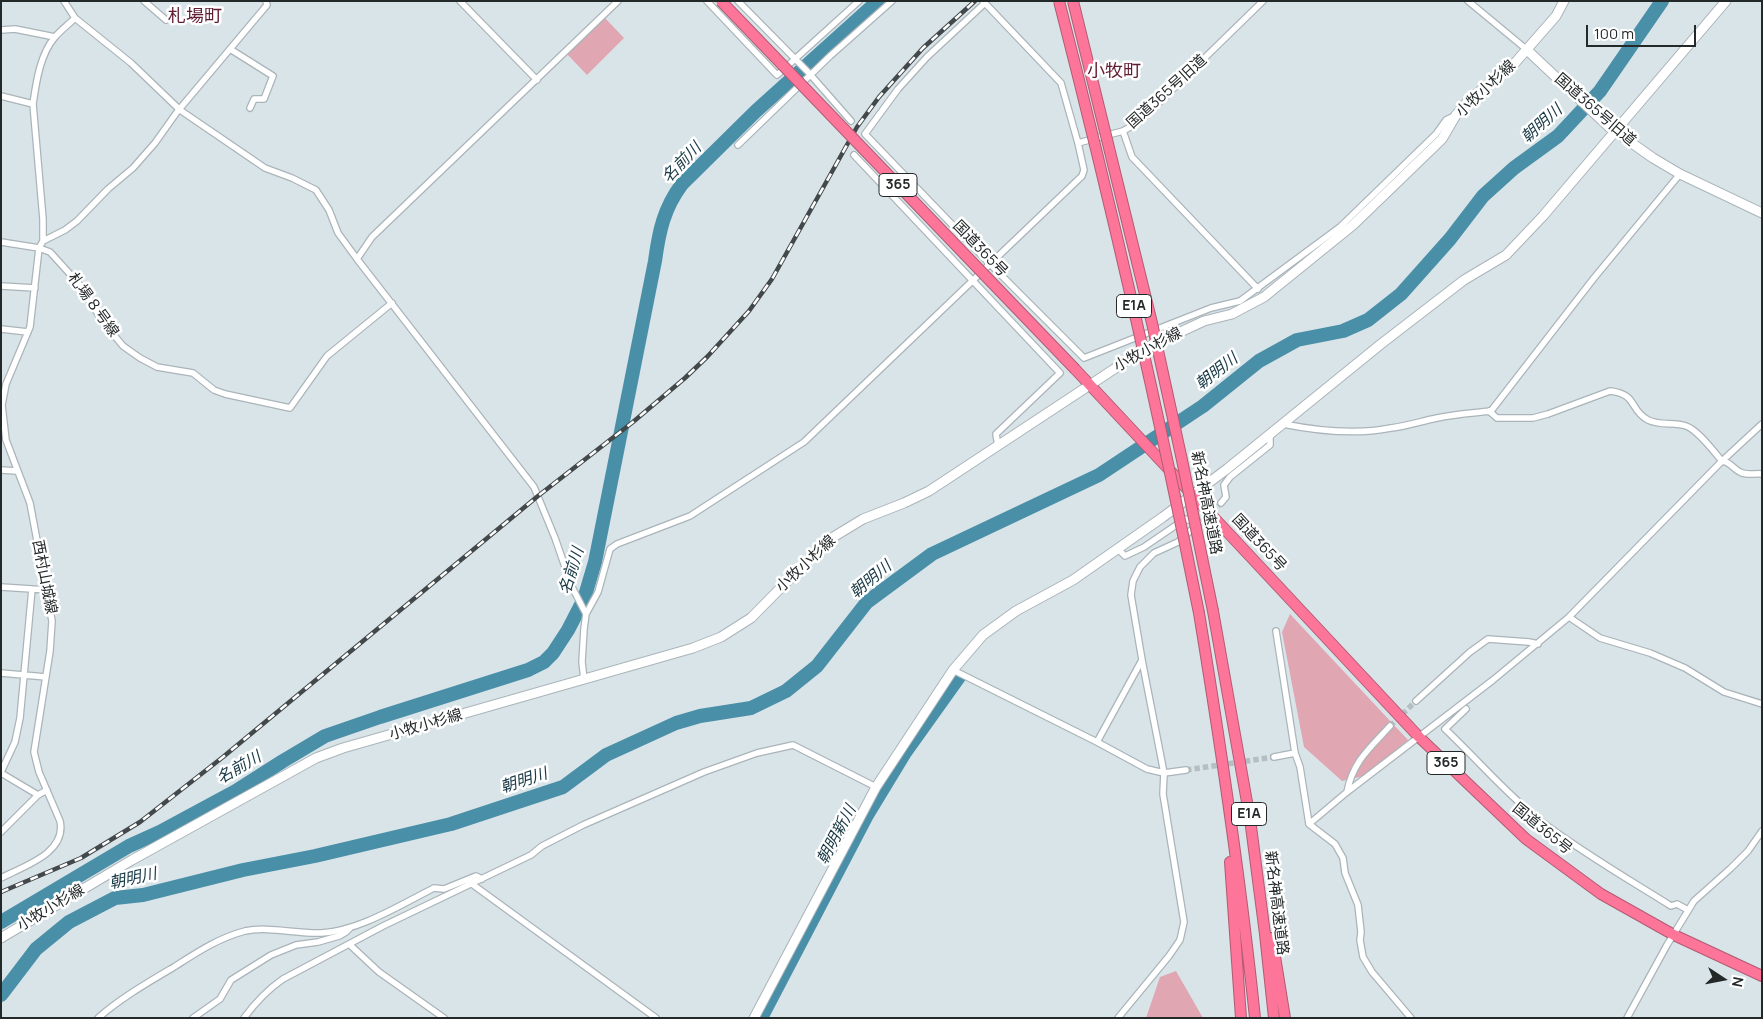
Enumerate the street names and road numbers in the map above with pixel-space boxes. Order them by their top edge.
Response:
street label: 国道365号旧道 [1123,51,1211,133]
street label: 小牧小杉線 [1452,57,1520,121]
street label: 国道365号旧道 [1551,70,1639,150]
road number: 365 [879,174,917,196]
street label: 国道365号 [949,217,1011,281]
street label: 札場８号線 [64,269,122,341]
road number: E1A [1116,294,1152,318]
street label: 小牧小杉線 [1111,324,1185,376]
street label: 新名神高速道路 [1187,450,1225,556]
street label: 国道365号 [1228,511,1290,575]
street label: 小牧小杉線 [772,532,840,596]
street label: 西村山城線 [28,538,60,616]
street label: 小牧小杉線 [387,706,465,744]
road number: 365 [1427,751,1465,774]
street label: 国道365号 [1509,800,1575,858]
road number: E1A [1232,802,1266,826]
street label: 新名神高速道路 [1261,850,1291,956]
street label: 小牧小杉線 [14,881,88,935]

